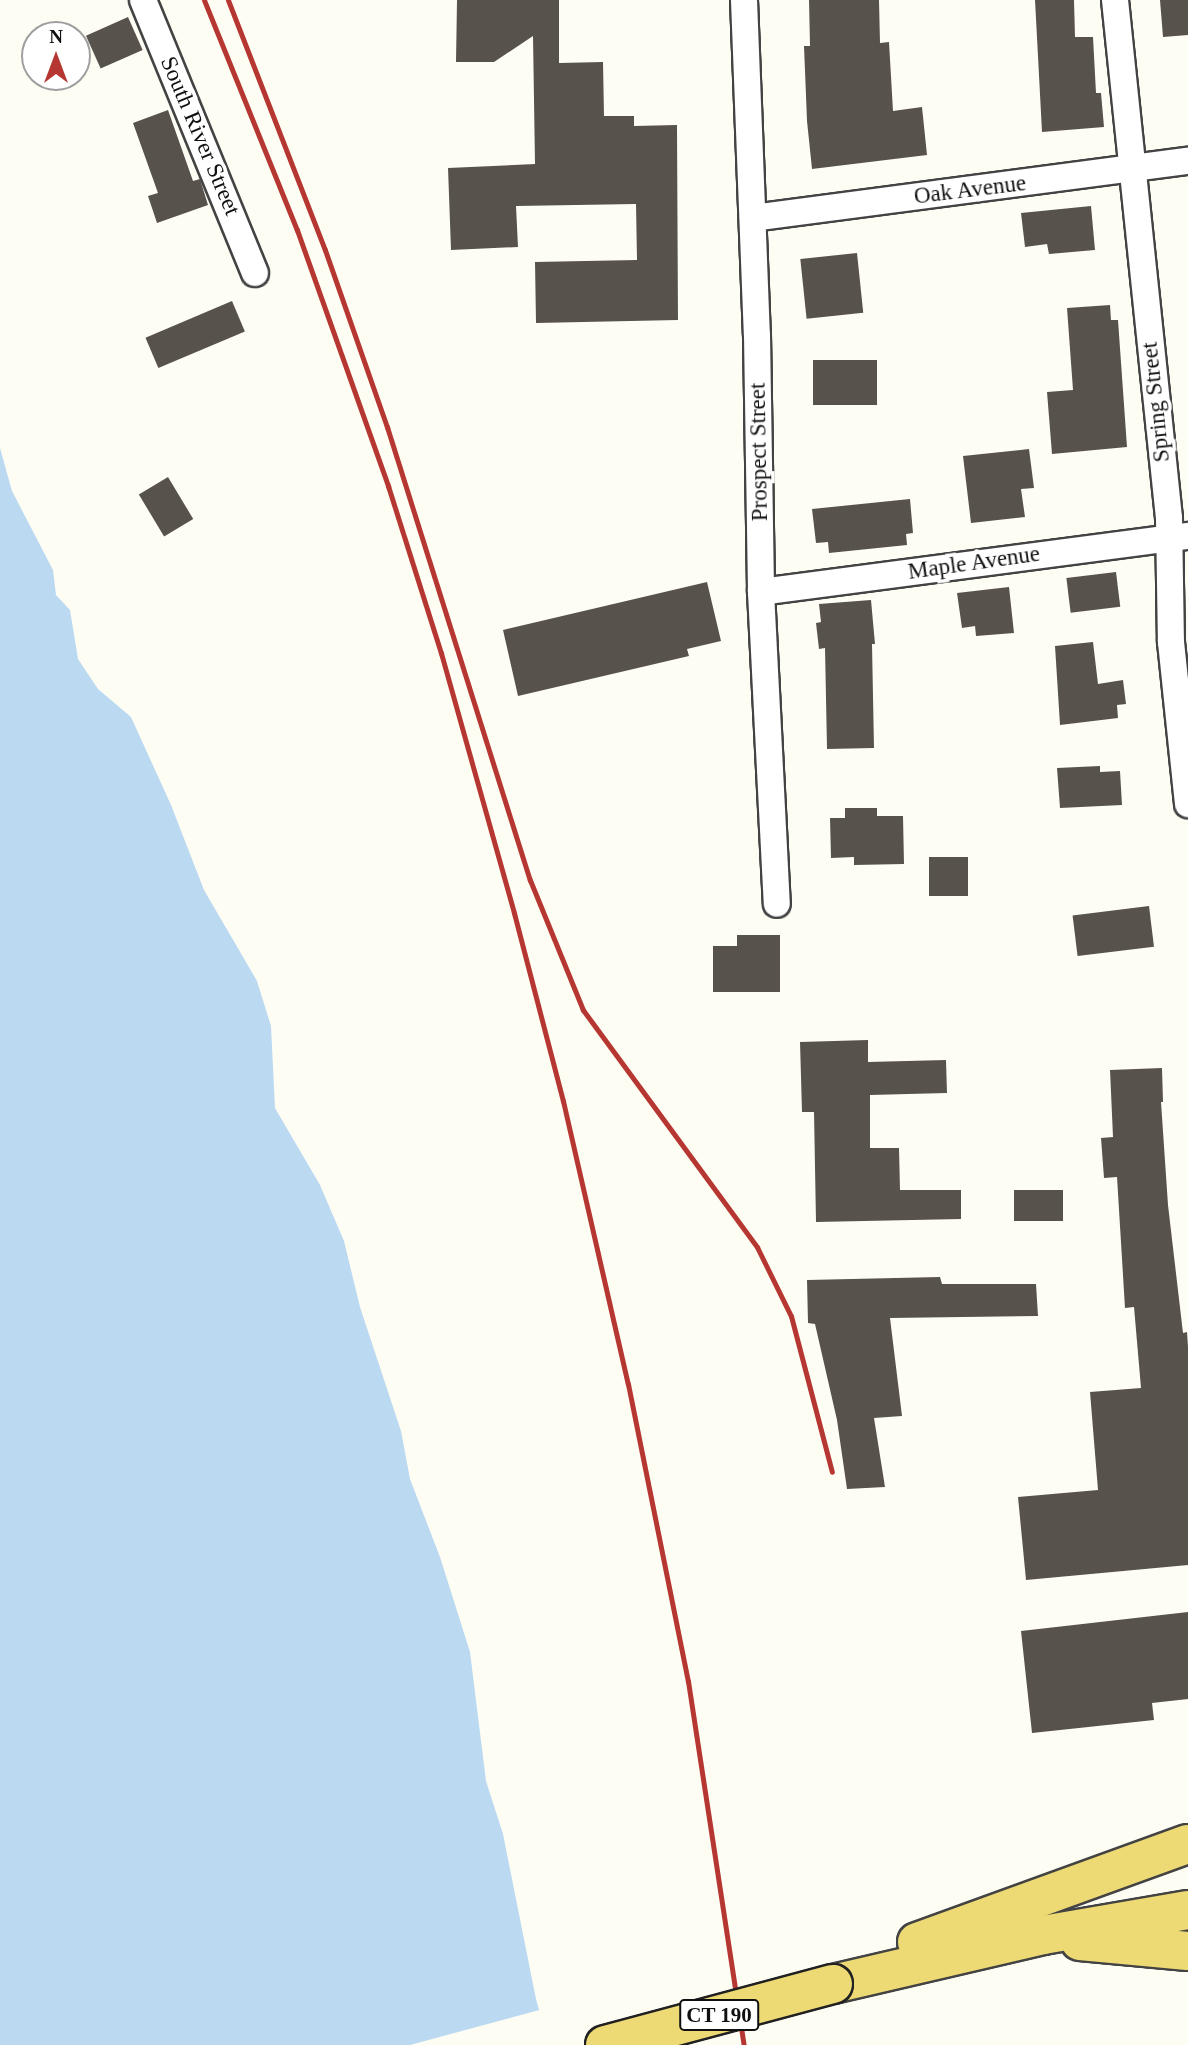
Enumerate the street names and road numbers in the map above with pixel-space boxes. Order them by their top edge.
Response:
street label: South River Street [154,52,246,220]
street label: Oak Avenue [912,169,1028,211]
street label: Spring Street [1136,341,1176,463]
street label: Prospect Street [744,382,774,522]
street label: Maple Avenue [906,540,1042,586]
road number: CT 190 [679,1997,759,2032]

